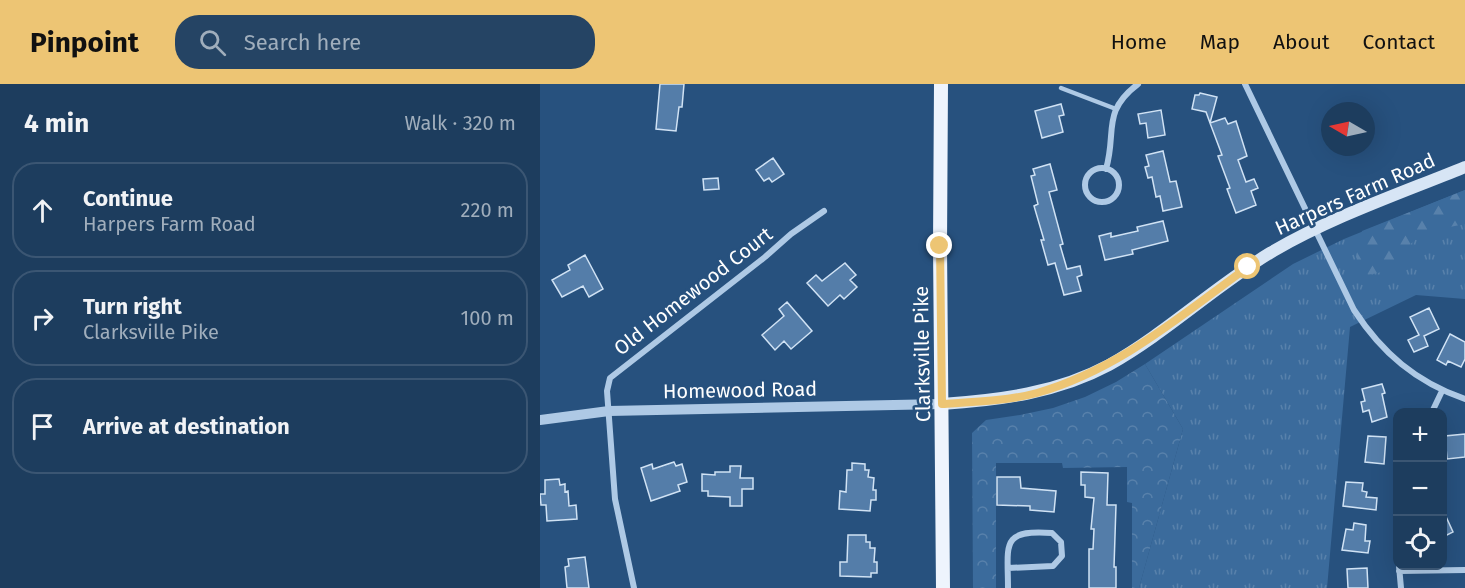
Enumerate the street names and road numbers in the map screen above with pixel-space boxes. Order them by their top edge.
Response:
street label: Harpers Farm Road [1271,148,1439,240]
street label: Old Homewood Court [609,221,778,360]
street label: Clarksville Pike [909,286,935,422]
street label: Homewood Road [663,377,817,403]

